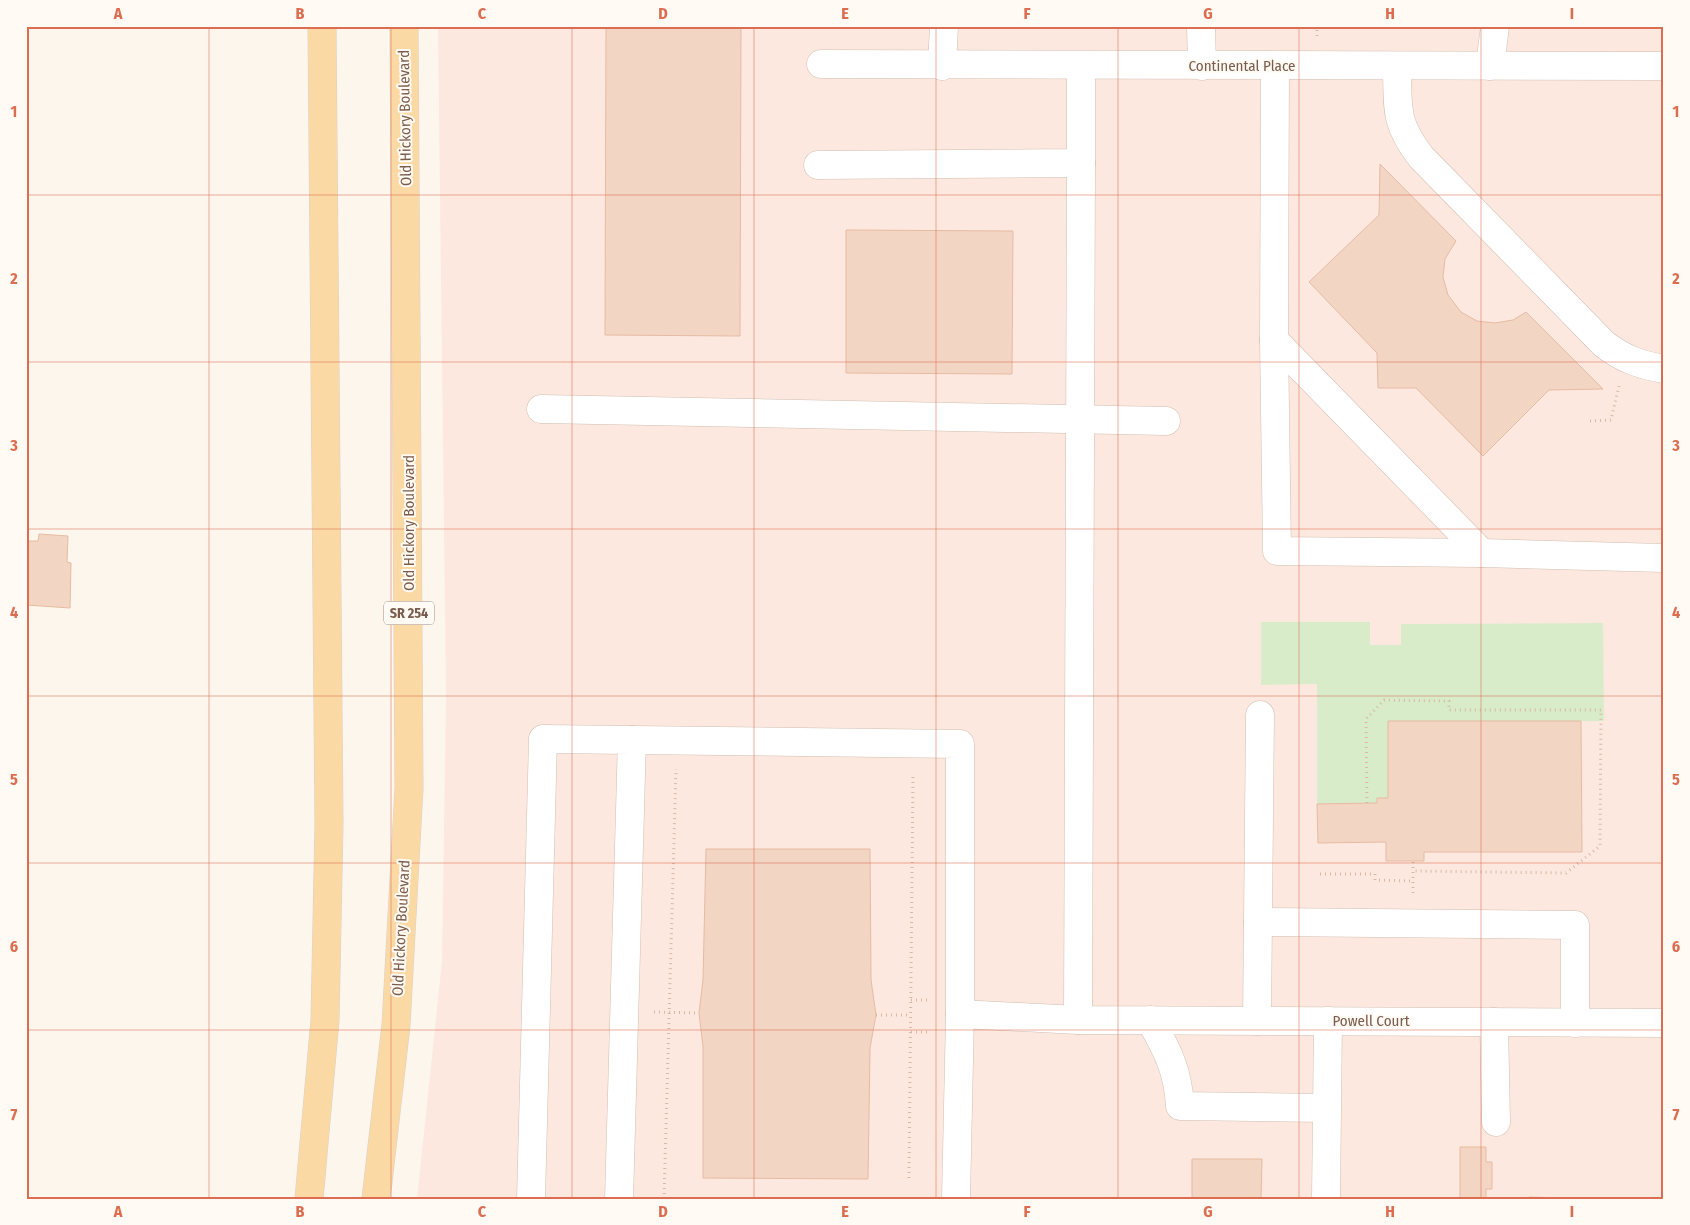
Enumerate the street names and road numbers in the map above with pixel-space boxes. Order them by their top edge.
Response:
street label: Old Hickory Boulevard [395,50,415,186]
street label: Continental Place [1189,57,1295,75]
street label: Old Hickory Boulevard [400,455,418,591]
road number: SR 254 [384,602,434,624]
street label: Old Hickory Boulevard [388,860,414,996]
street label: Powell Court [1332,1012,1410,1030]

